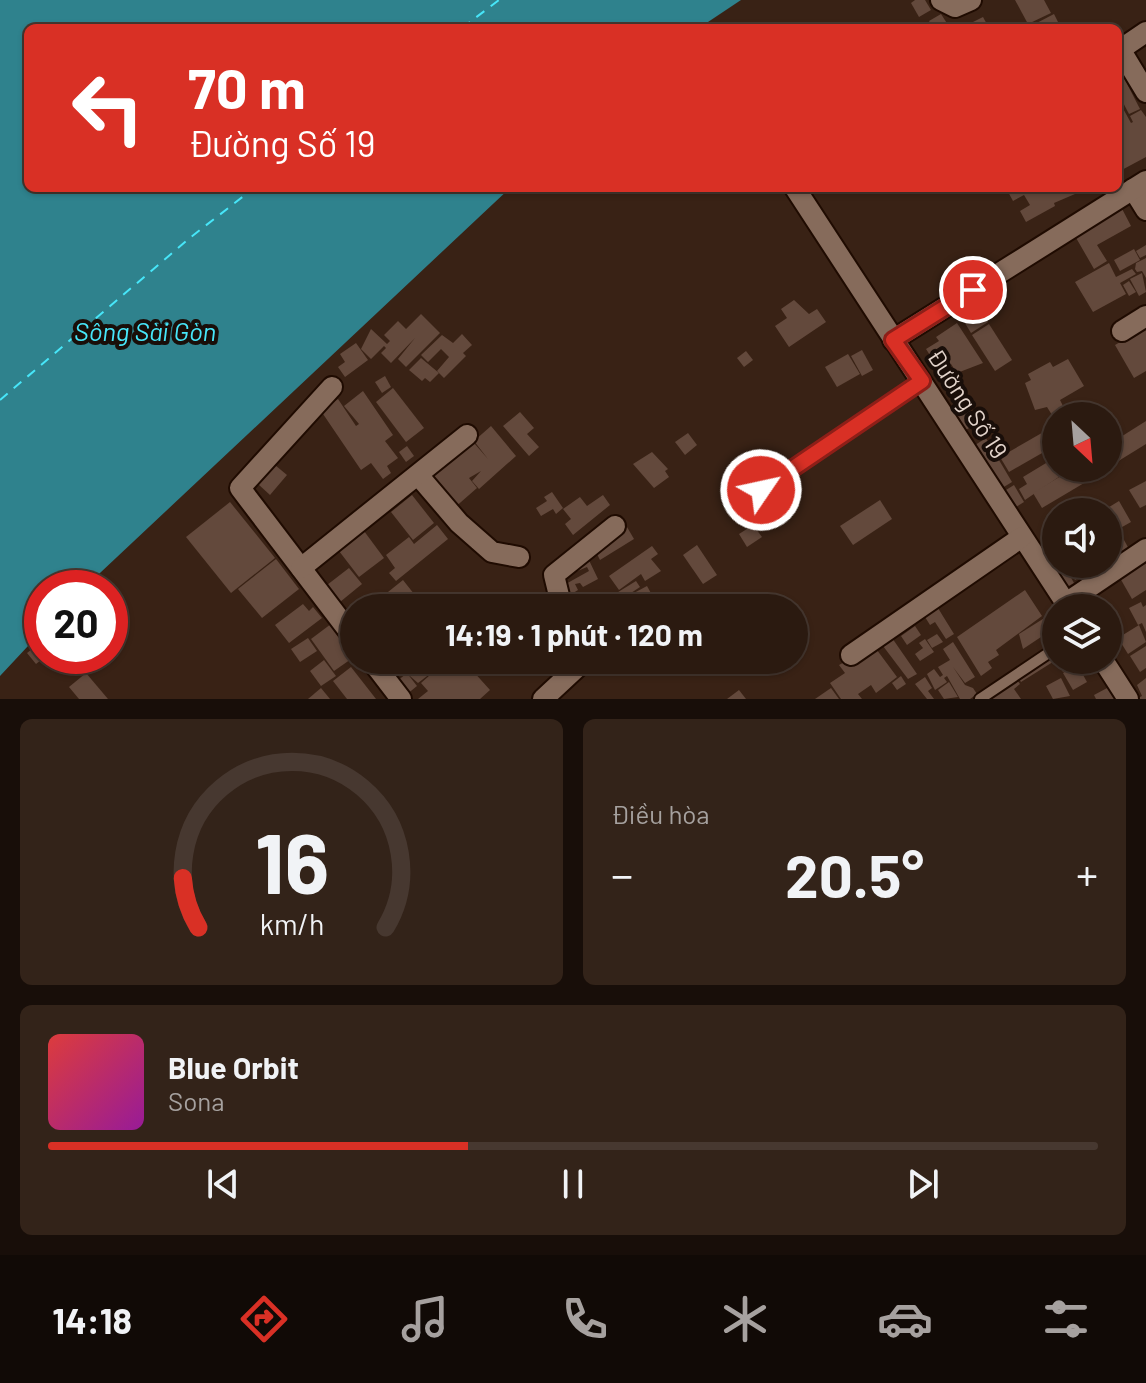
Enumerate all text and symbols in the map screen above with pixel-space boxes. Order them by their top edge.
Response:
text: 70 m [188,53,306,120]
icon: left [56,56,160,160]
text: Đường Số 19 [188,121,376,164]
pin [939,256,1007,324]
icon: arrive [951,268,995,312]
water label: Sông Sài Gòn [74,315,216,346]
street label: Đường Số 19 [922,343,1014,464]
north arrow [1042,402,1122,482]
map controls [1042,402,1122,674]
position arrow [719,448,803,532]
button: sound [1042,498,1122,578]
speed limit sign: 20 [24,570,128,674]
button: layers [1042,594,1122,674]
text: 14:19 · 1 phút · 120 m [445,616,703,652]
text: Điều hòa [611,798,709,829]
text: 16 [254,811,329,911]
text: 20.5° [785,838,924,910]
text: − [611,847,633,900]
text: + [1076,847,1098,900]
text: km/h [259,906,324,941]
text: Blue Orbit [168,1049,299,1085]
text: Sona [168,1085,225,1116]
icon: previous [201,1162,245,1206]
icon: pause [551,1162,595,1206]
icon: next [901,1162,945,1206]
icon: directions [236,1291,292,1347]
icon: music [397,1291,453,1347]
icon: phone [557,1291,613,1347]
icon: climate [717,1291,773,1347]
icon: car [877,1291,933,1347]
icon: filters [1038,1291,1094,1347]
text: 14:18 [52,1298,132,1341]

